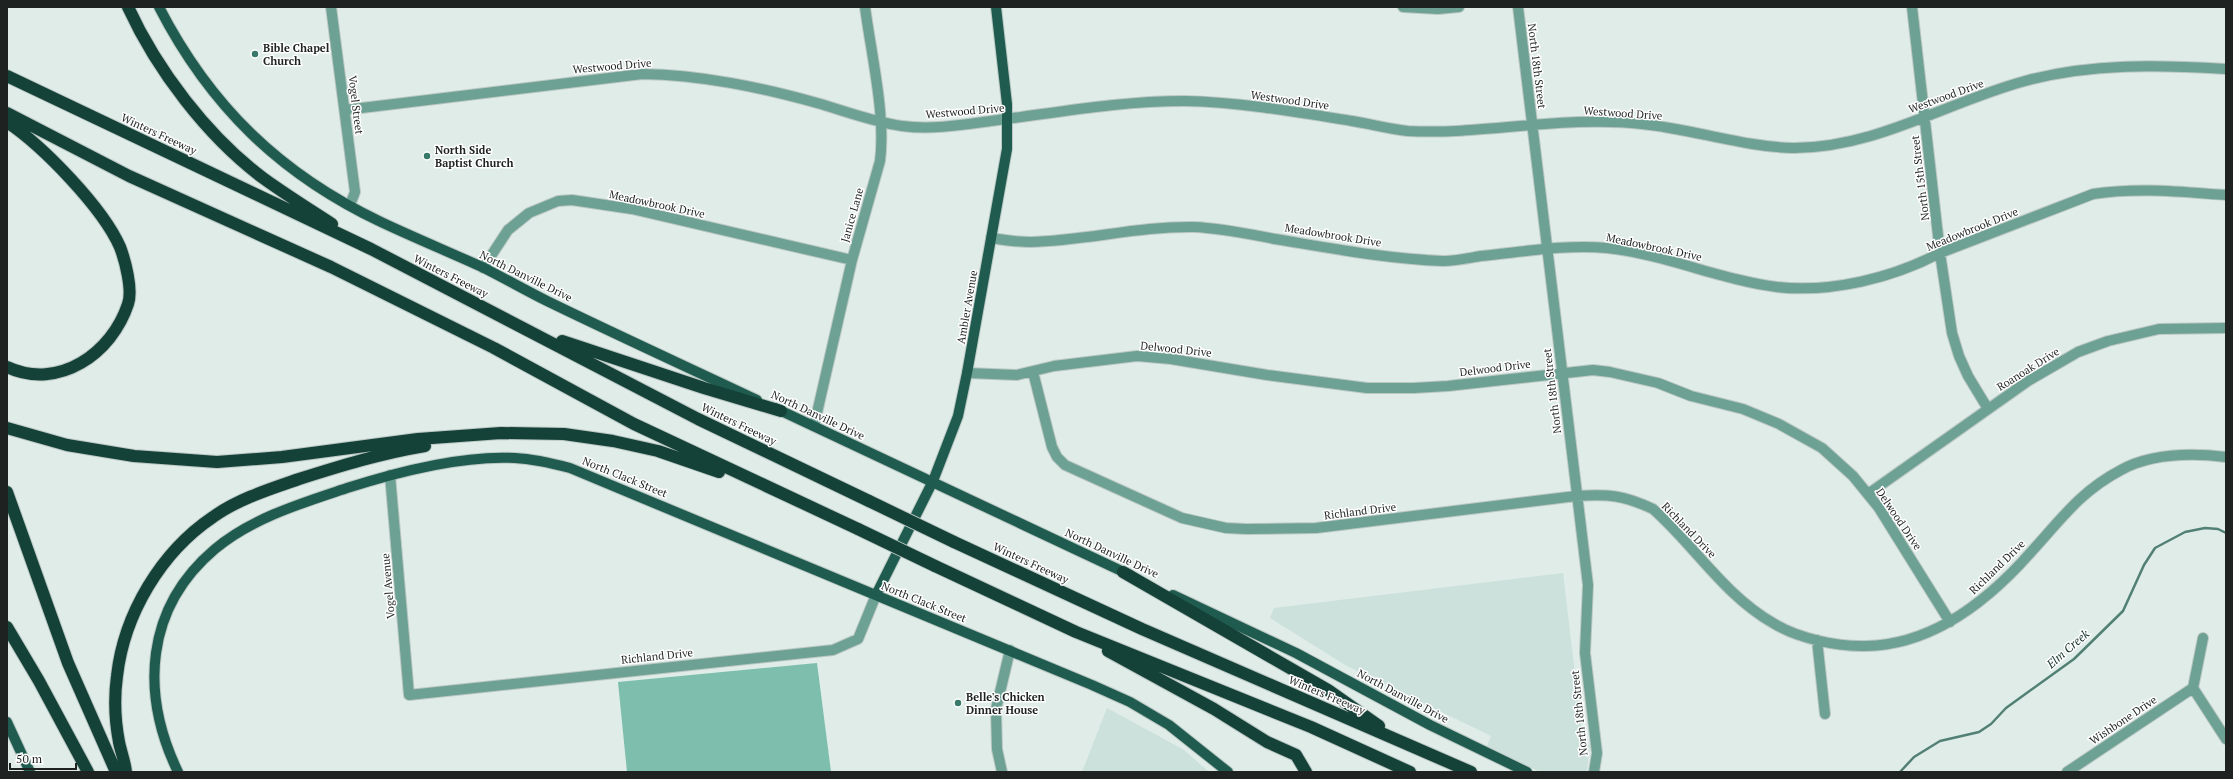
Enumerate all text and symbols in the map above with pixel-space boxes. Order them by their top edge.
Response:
street label: North 18th Street [1525,23,1549,109]
place label: Bible Chapel Church [263,41,330,68]
marker: Bible Chapel Church [250,49,260,59]
street label: Westwood Drive [572,56,652,76]
street label: Vogel Street [345,75,367,135]
street label: Westwood Drive [1906,76,1986,116]
street label: Westwood Drive [1250,88,1331,112]
street label: Westwood Drive [925,101,1005,121]
street label: Westwood Drive [1583,103,1663,123]
street label: Winters Freeway [119,110,199,158]
street label: North 15th Street [1908,135,1932,221]
place label: North Side Baptist Church [435,143,513,170]
marker: North Side Baptist Church [422,151,432,161]
street label: Janice Lane [838,186,867,244]
street label: Meadowbrook Drive [608,187,707,221]
street label: Meadowbrook Drive [1924,204,2020,254]
street label: Meadowbrook Drive [1284,220,1383,250]
street label: Meadowbrook Drive [1605,230,1704,264]
street label: North Danville Drive [477,247,575,305]
street label: Winters Freeway [411,251,491,301]
street label: Ambler Avenue [954,269,980,345]
street label: Delwood Drive [1140,338,1213,360]
street label: Roanoak Drive [1994,344,2062,394]
street label: North 18th Street [1540,348,1564,434]
street label: Delwood Drive [1459,357,1532,379]
street label: North Danville Drive [769,387,867,443]
street label: Winters Freeway [699,400,779,448]
street label: North Clack Street [580,454,670,500]
street label: Delwood Drive [1873,485,1925,553]
street label: Richland Drive [1659,499,1719,561]
street label: Richland Drive [1323,500,1397,522]
street label: North Danville Drive [1063,525,1161,581]
street label: Richland Drive [1966,537,2028,597]
street label: Winters Freeway [991,539,1071,587]
street label: Vogel Avenue [378,552,398,619]
street label: North Clack Street [879,579,969,625]
water label: Elm Creek [2043,626,2092,672]
street label: Richland Drive [620,645,694,667]
street label: North Danville Drive [1355,666,1451,726]
street label: North 18th Street [1568,670,1590,756]
street label: Winters Freeway [1287,673,1368,718]
place label: Belle's Chicken Dinner House [966,690,1045,717]
street label: Wishbone Drive [2087,692,2160,748]
marker: Belle's Chicken Dinner House [953,698,963,708]
scale bar [10,745,76,771]
text: 50 m [16,751,43,766]

